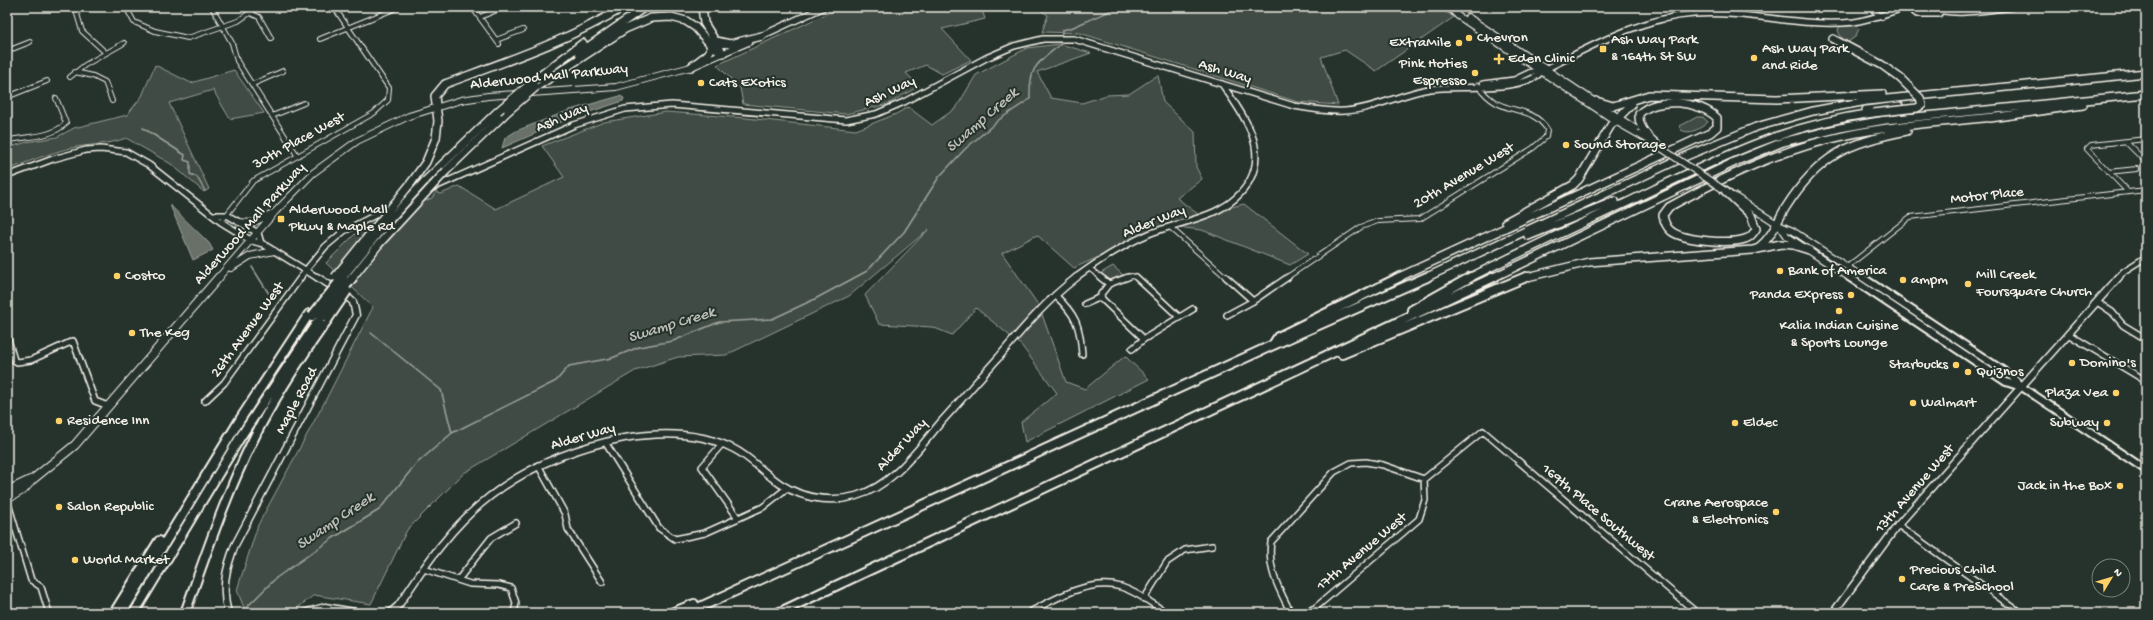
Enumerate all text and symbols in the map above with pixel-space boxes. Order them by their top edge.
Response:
place label: Chevron [1477,29,1528,47]
place label: Ash Way Park & 164th St SW [1611,31,1699,66]
marker: Chevron [1464,33,1474,43]
place label: ExtraMile [1389,34,1451,52]
marker: ExtraMile [1454,38,1464,48]
place label: Ash Way Park and Ride [1762,40,1850,75]
marker: Ash Way Park & 164th St SW [1598,44,1608,54]
place label: Eden Clinic [1508,50,1576,68]
marker: Eden Clinic [1493,53,1505,65]
marker: Ash Way Park and Ride [1749,53,1759,63]
street label: Ash Way [1196,55,1254,89]
place label: Pink Hoties Espresso [1398,55,1467,90]
street label: Alderwood Mall Parkway [469,60,629,94]
marker: Pink Hoties Espresso [1470,68,1480,78]
street label: Ash Way [862,72,919,112]
place label: Cats Exotics [709,74,786,92]
marker: Cats Exotics [696,78,706,88]
water label: Swamp Creek [943,83,1024,158]
street label: Ash Way [533,99,591,137]
street label: 30th Place West [249,107,350,174]
place label: Sound Storage [1574,136,1666,154]
street label: 20th Avenue West [1410,138,1519,213]
marker: Sound Storage [1561,140,1571,150]
street label: Alderwood Mall Parkway [190,159,310,289]
street label: Motor Place [1949,183,2025,209]
place label: Alderwood Mall Pkwy & Maple Rd [288,201,396,236]
street label: Alder Way [1120,201,1189,243]
marker: Alderwood Mall Pkwy & Maple Rd [276,214,286,224]
place label: Bank of America [1787,262,1887,280]
marker: Bank of America [1775,266,1785,276]
place label: Mill Creek Foursquare Church [1975,266,2092,301]
place label: Costco [125,267,166,285]
marker: Costco [112,271,122,281]
place label: ampm [1911,271,1948,289]
marker: ampm [1898,275,1908,285]
street label: 26th Avenue West [207,277,290,381]
marker: Mill Creek Foursquare Church [1963,279,1973,289]
place label: Panda Express [1749,286,1843,304]
marker: Panda Express [1846,290,1856,300]
water label: Swamp Creek [626,303,719,348]
marker: Kalia Indian Cuisine & Sports Lounge [1834,306,1844,316]
place label: Kalia Indian Cuisine & Sports Lounge [1780,317,1899,352]
place label: The Keg [139,324,190,342]
marker: The Keg [127,328,137,338]
place label: Domino's [2079,354,2136,372]
place label: Starbucks [1889,356,1948,374]
marker: Domino's [2067,358,2077,368]
marker: Starbucks [1951,360,1961,370]
street label: Maple Road [272,363,323,438]
place label: Quiznos [1976,363,2024,381]
marker: Quiznos [1963,367,1973,377]
place label: Plaza Vea [2044,384,2109,402]
marker: Plaza Vea [2111,388,2121,398]
place label: Walmart [1921,394,1978,412]
marker: Walmart [1908,398,1918,408]
place label: Residence Inn [67,412,149,430]
street label: Alder Way [873,414,932,475]
place label: Eldec [1743,414,1778,432]
place label: Subway [2050,414,2100,432]
marker: Residence Inn [54,416,64,426]
marker: Eldec [1730,418,1740,428]
marker: Subway [2102,418,2112,428]
street label: Alder Way [549,419,618,455]
street label: 13th Avenue West [1871,439,1960,538]
street label: 169th Place Southwest [1537,460,1660,567]
place label: Jack in the Box [2018,477,2112,495]
marker: Jack in the Box [2115,481,2125,491]
water label: Swamp Creek [293,488,380,555]
place label: Crane Aerospace & Electronics [1664,494,1768,529]
place label: Salon Republic [67,498,155,516]
marker: Salon Republic [54,502,64,512]
marker: Crane Aerospace & Electronics [1771,507,1781,517]
street label: 17th Avenue West [1312,508,1412,596]
place label: World Market [83,551,171,569]
marker: World Market [70,555,80,565]
north arrow [2091,558,2131,598]
place label: Precious Child Care & PreSchool [1909,561,2014,596]
text: N [2110,567,2124,580]
marker: Precious Child Care & PreSchool [1897,574,1907,584]

